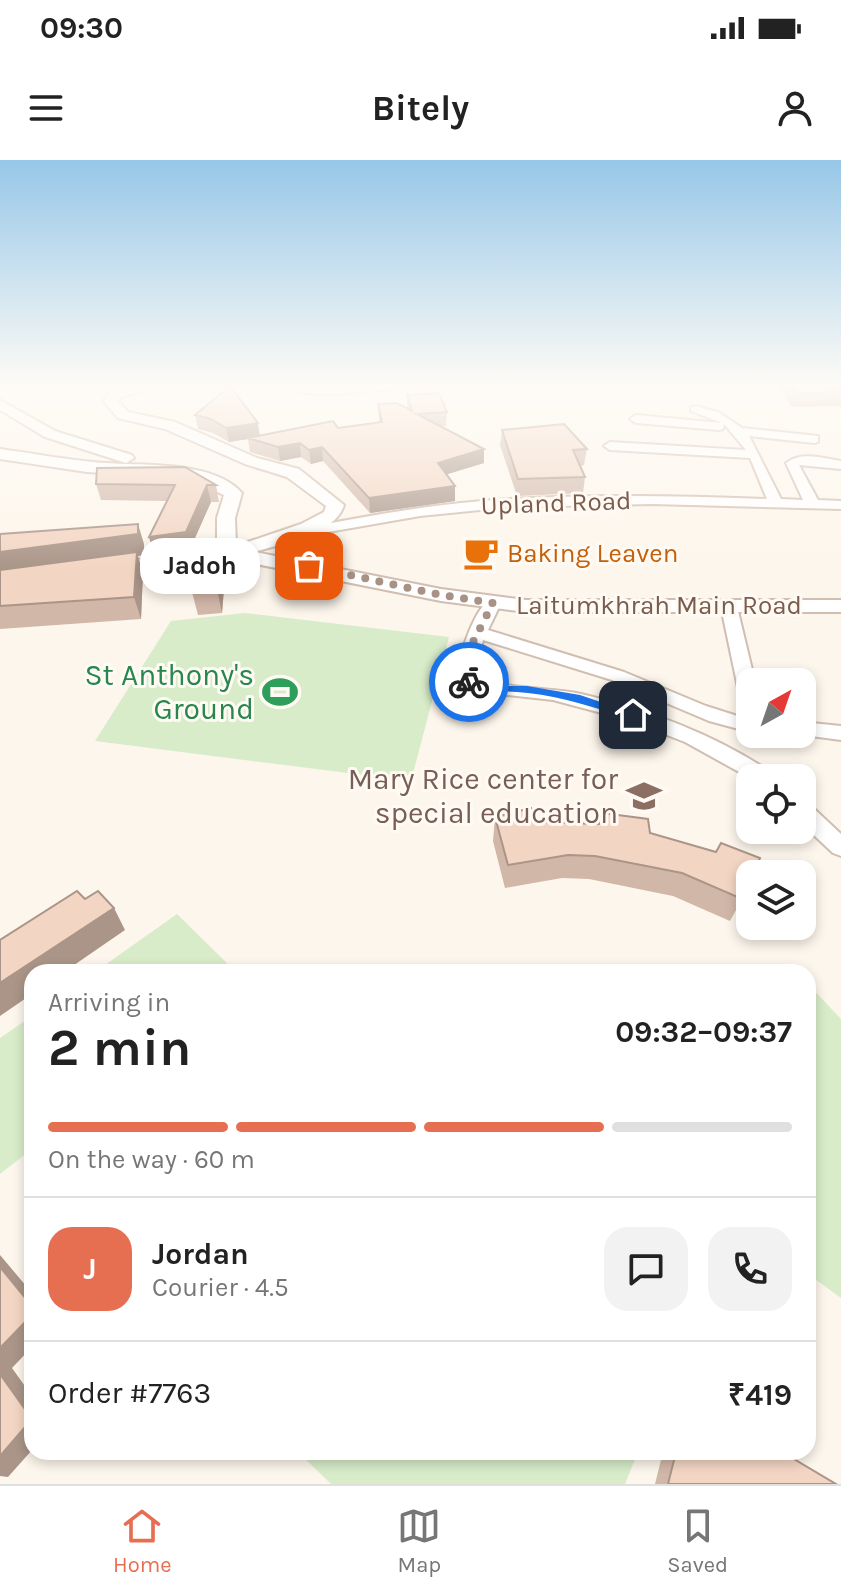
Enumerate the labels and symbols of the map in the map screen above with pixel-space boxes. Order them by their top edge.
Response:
street label: Upland Road [480,485,632,521]
pin [275,532,343,600]
cafe icon: Baking Leaven [462,534,500,572]
callout: Jadoh [141,538,261,594]
place label: Baking Leaven [507,538,678,569]
street label: Laitumkhrah Main Road [516,590,802,621]
courier [429,642,509,722]
place label: St Anthony's Ground [84,657,254,727]
north arrow [736,668,816,748]
sports icon: St Anthony's Ground [261,673,299,711]
pin [599,681,667,749]
place label: Mary Rice center for special education [348,761,618,831]
school or university icon: Mary Rice center for special education [625,777,663,815]

